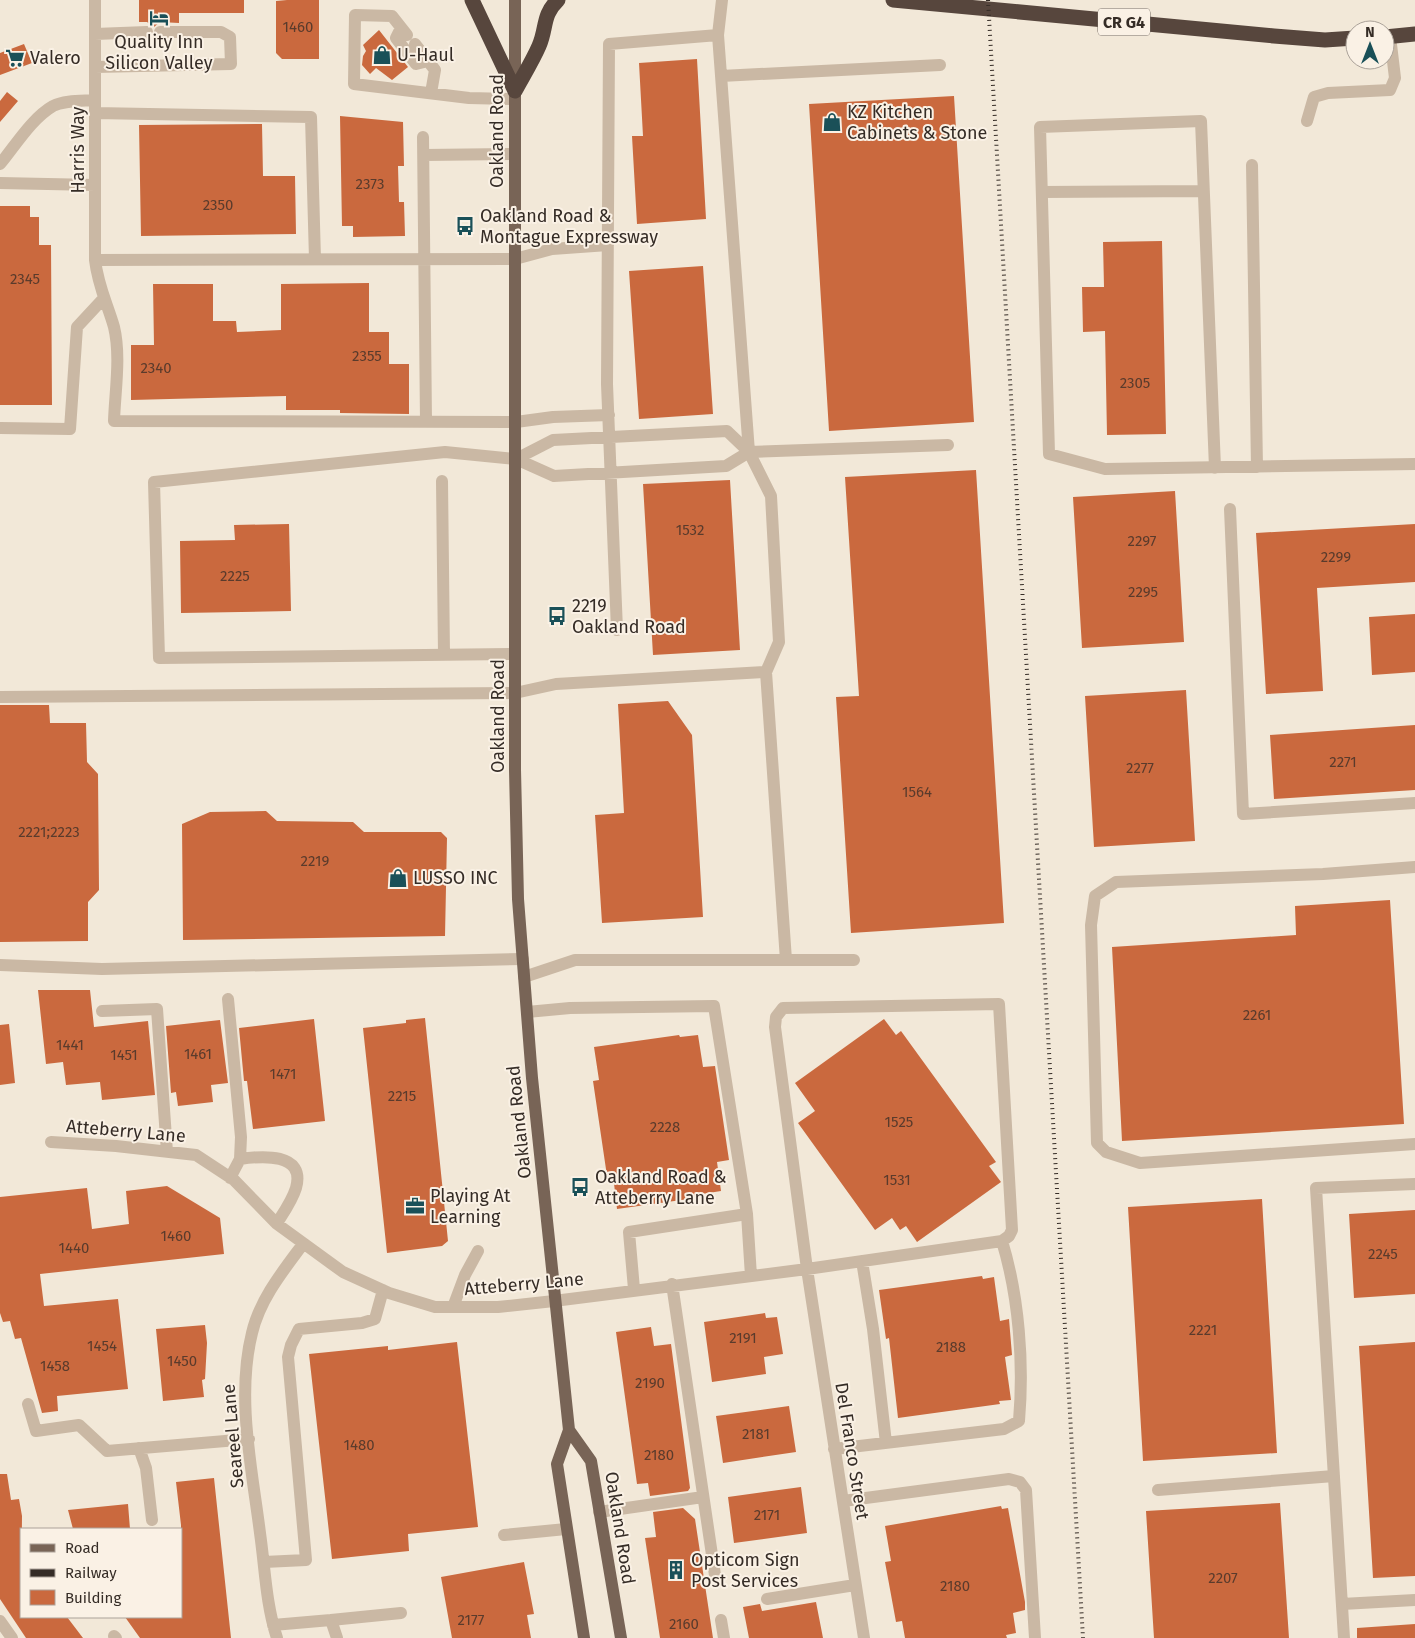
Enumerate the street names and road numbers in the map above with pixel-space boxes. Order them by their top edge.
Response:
road number: CR G4 [1098,8,1150,36]
street label: Oakland Road [486,74,508,188]
street label: Harris Way [67,106,89,193]
street label: Oakland Road [487,659,509,773]
street label: Oakland Road [502,1064,536,1180]
street label: Atteberry Lane [65,1115,187,1147]
street label: Atteberry Lane [463,1268,585,1300]
street label: Del Franco Street [830,1381,874,1522]
street label: Seareel Lane [217,1383,249,1489]
street label: Oakland Road [600,1470,640,1586]

